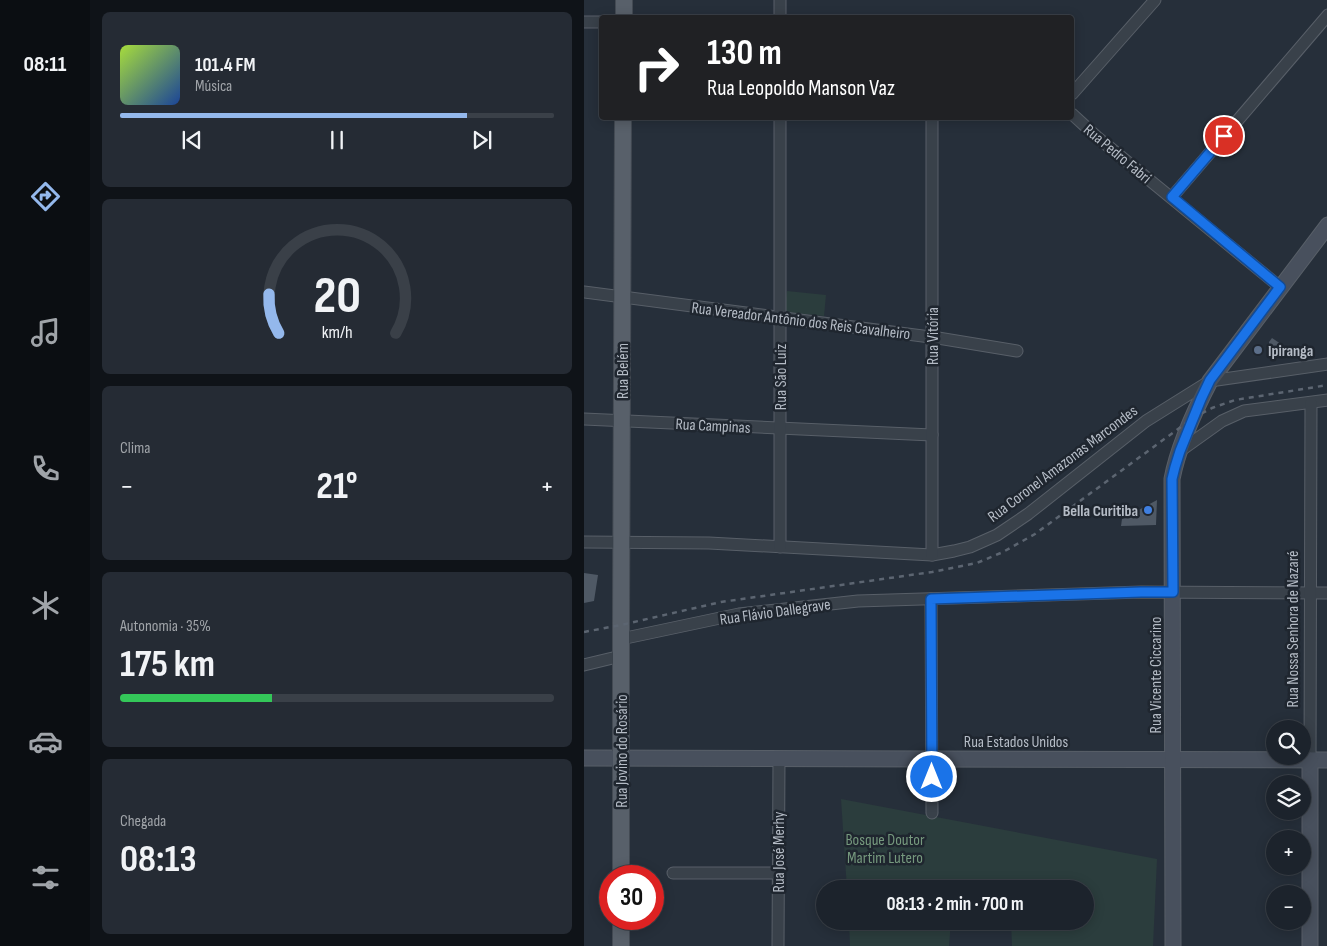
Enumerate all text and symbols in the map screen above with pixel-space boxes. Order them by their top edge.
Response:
text: 130 m [707,32,782,75]
icon: right [624,35,689,100]
text: 08:11 [23,51,67,78]
text: 101.4 FM [195,54,256,77]
text: Rua Leopoldo Manson Vaz [707,75,895,102]
text: Música [195,77,232,96]
pin [1203,115,1245,157]
street label: Rua Pedro Fabri [1079,120,1155,188]
icon: arrive [1210,122,1238,150]
icon: previous [178,126,206,154]
icon: pause [323,126,351,154]
icon: next [468,126,496,154]
icon: directions [28,179,63,214]
text: 20 [313,265,361,328]
street label: Rua Vereador Antônio dos Reis Cavalheiro [690,299,911,344]
street label: Rua Vitória [924,307,943,365]
icon: music [28,315,63,350]
text: km/h [322,322,352,343]
place label: Ipiranga [1268,342,1313,361]
street label: Rua Belém [614,343,633,399]
street label: Rua São Luiz [772,344,791,410]
marker: Ipiranga [1252,344,1264,356]
street label: Rua Coronel Amazonas Marcondes [984,402,1142,527]
street label: Rua Campinas [675,415,751,438]
text: Clima [120,439,150,458]
icon: phone [28,451,63,486]
text: 21° [316,464,358,509]
text: − [120,470,134,503]
text: + [540,470,554,503]
place label: Bella Curitiba [1063,502,1138,521]
marker: Bella Curitiba [1142,504,1154,516]
street label: Rua Nossa Senhora de Nazaré [1284,551,1303,707]
icon: climate [28,588,63,623]
street label: Rua Flávio Dallegrave [719,595,832,630]
text: Autonomia · 35% [120,617,211,636]
street label: Rua Vicente Ciccarino [1147,617,1166,733]
text: 175 km [120,642,215,687]
street label: Rua Jovino do Rosário [613,694,632,808]
map controls [1266,720,1311,930]
button: search [1266,720,1311,765]
icon: car [28,724,63,759]
street label: Rua Estados Unidos [964,733,1068,752]
position arrow [905,750,957,802]
button: layers [1266,775,1311,820]
text: Chegada [120,812,166,831]
street label: Rua José Merhy [770,812,789,892]
button: + [1266,830,1311,875]
park label: Bosque Doutor Martim Lutero [845,831,925,868]
text: 08:13 [120,837,196,882]
icon: filters [28,860,63,895]
speed limit sign: 30 [599,865,664,930]
button: − [1266,885,1311,930]
text: 08:13 · 2 min · 700 m [886,893,1024,916]

